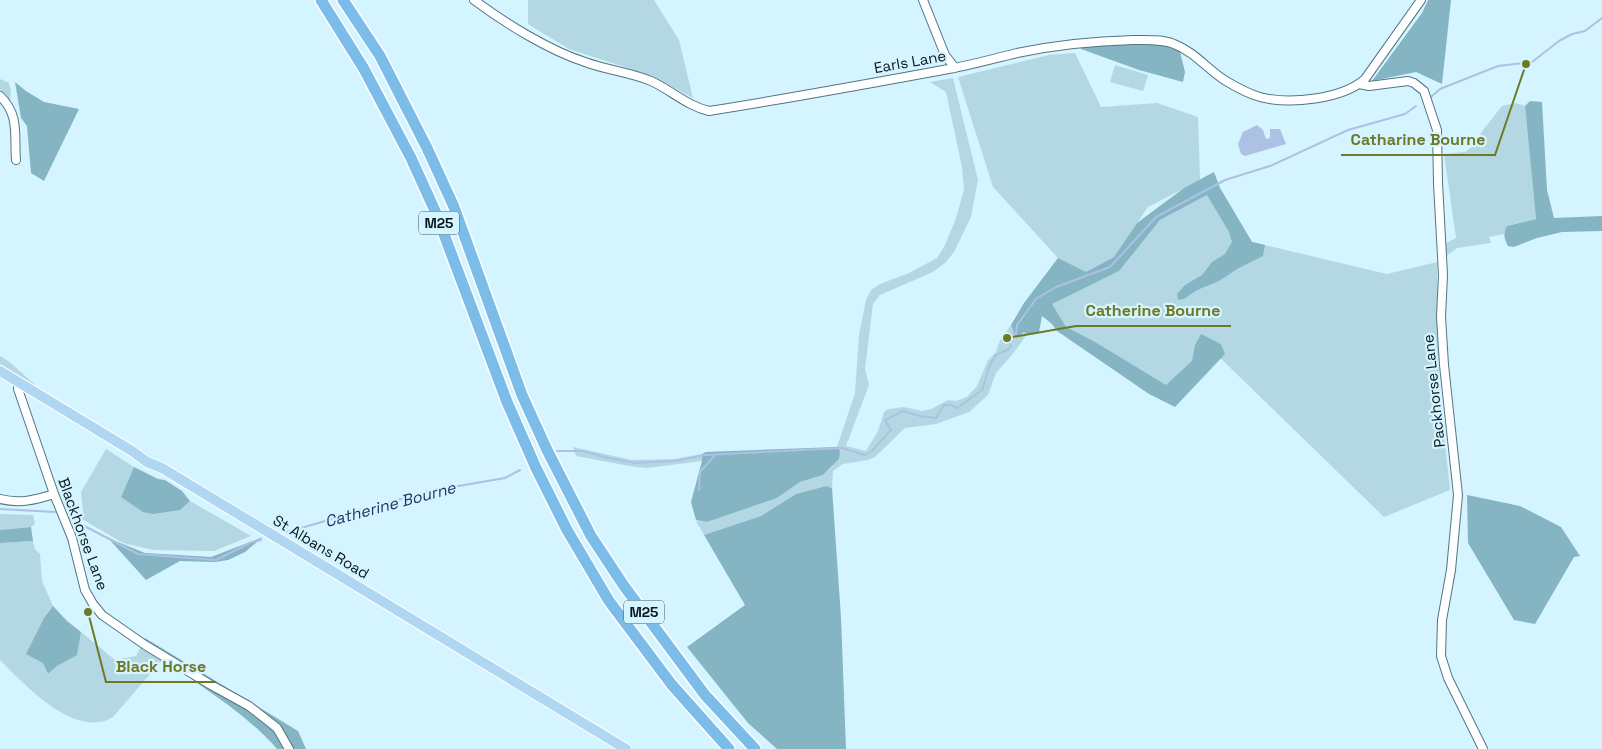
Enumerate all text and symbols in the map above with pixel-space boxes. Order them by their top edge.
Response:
street label: Earls Lane [872,46,948,77]
callout: Catharine Bourne [1341,124,1495,155]
text: Catharine Bourne [1351,129,1485,150]
road number: M25 [419,212,459,234]
callout: Catherine Bourne [1076,295,1231,326]
text: Catherine Bourne [1086,300,1220,321]
street label: Packhorse Lane [1418,333,1449,449]
street label: Blackhorse Lane [54,475,113,593]
water label: Catherine Bourne [322,477,458,532]
street label: St Albans Road [270,510,373,583]
road number: M25 [624,600,664,624]
callout: Black Horse [106,651,216,682]
text: Black Horse [116,656,206,677]

